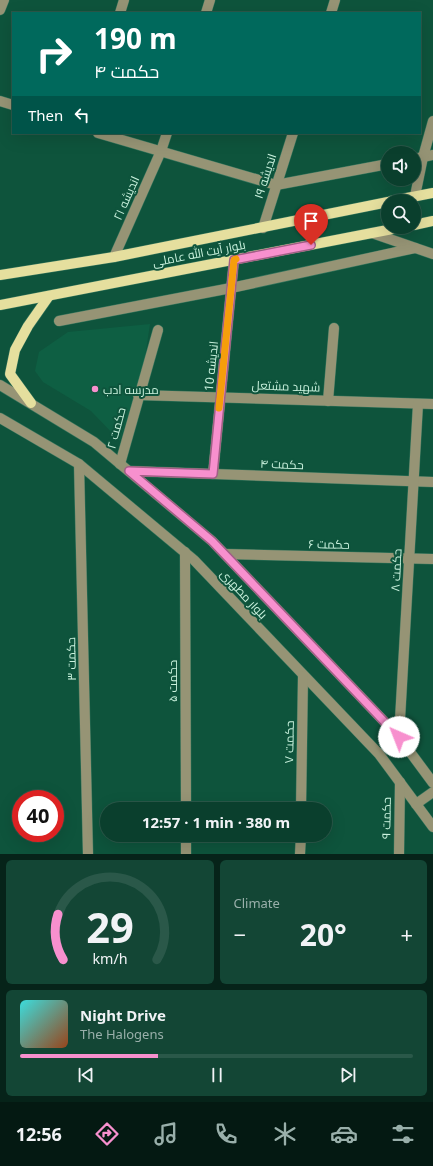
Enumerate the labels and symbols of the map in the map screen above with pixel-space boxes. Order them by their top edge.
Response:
street label: اندیشه ۱۹ [250,151,280,201]
street label: اندیشه ۲۱ [109,173,143,223]
pin [294,204,328,245]
street label: بلوار آیت‌ الله عاملی [151,236,247,270]
street label: اندیشه 10 [200,340,222,392]
street label: شهید مشتعل [251,376,321,396]
place label: مدرسه ادب [103,381,159,398]
marker: مدرسه ادب [90,384,100,394]
street label: حکمت ۲ [102,406,130,450]
street label: حکمت ۴ [260,455,304,473]
street label: حکمت ۶ [308,535,350,553]
street label: حکمت ۸ [386,548,406,592]
street label: بلوار مطهری [217,565,271,623]
street label: حکمت ۳ [62,637,80,681]
street label: حکمت ۵ [164,660,181,702]
position arrow [378,716,420,758]
street label: حکمت ۷ [280,720,298,764]
speed limit sign: 40 [12,790,64,842]
street label: حکمت ۹ [377,797,395,839]

